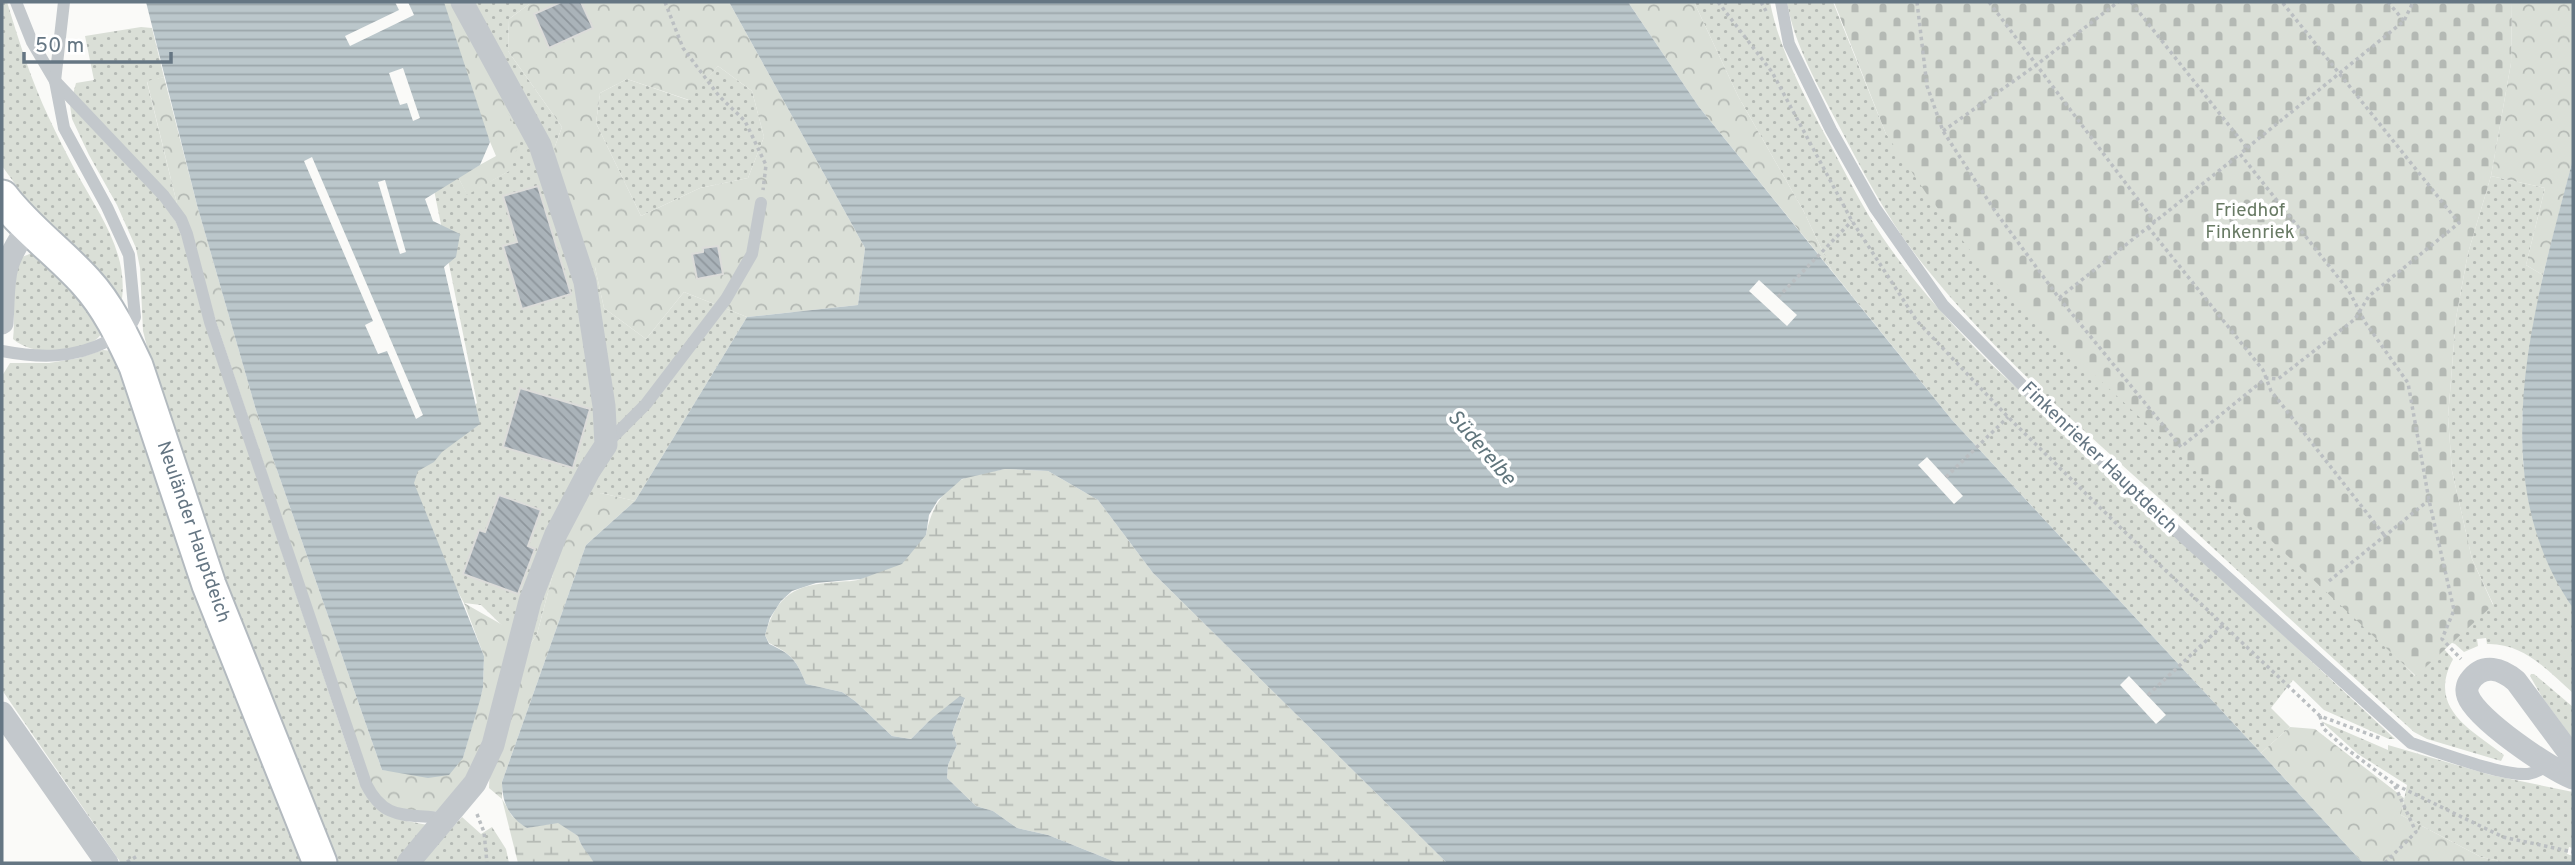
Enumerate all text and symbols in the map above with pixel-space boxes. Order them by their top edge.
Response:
scale bar [24,21,172,65]
text: 50 m [35,33,84,60]
park label: Friedhof Finkenriek [2205,199,2295,245]
street label: Finkenrieker Hauptdeich [2016,377,2182,539]
water label: Süderelbe [1441,405,1522,492]
street label: Neuländer Hauptdeich [151,438,235,626]

